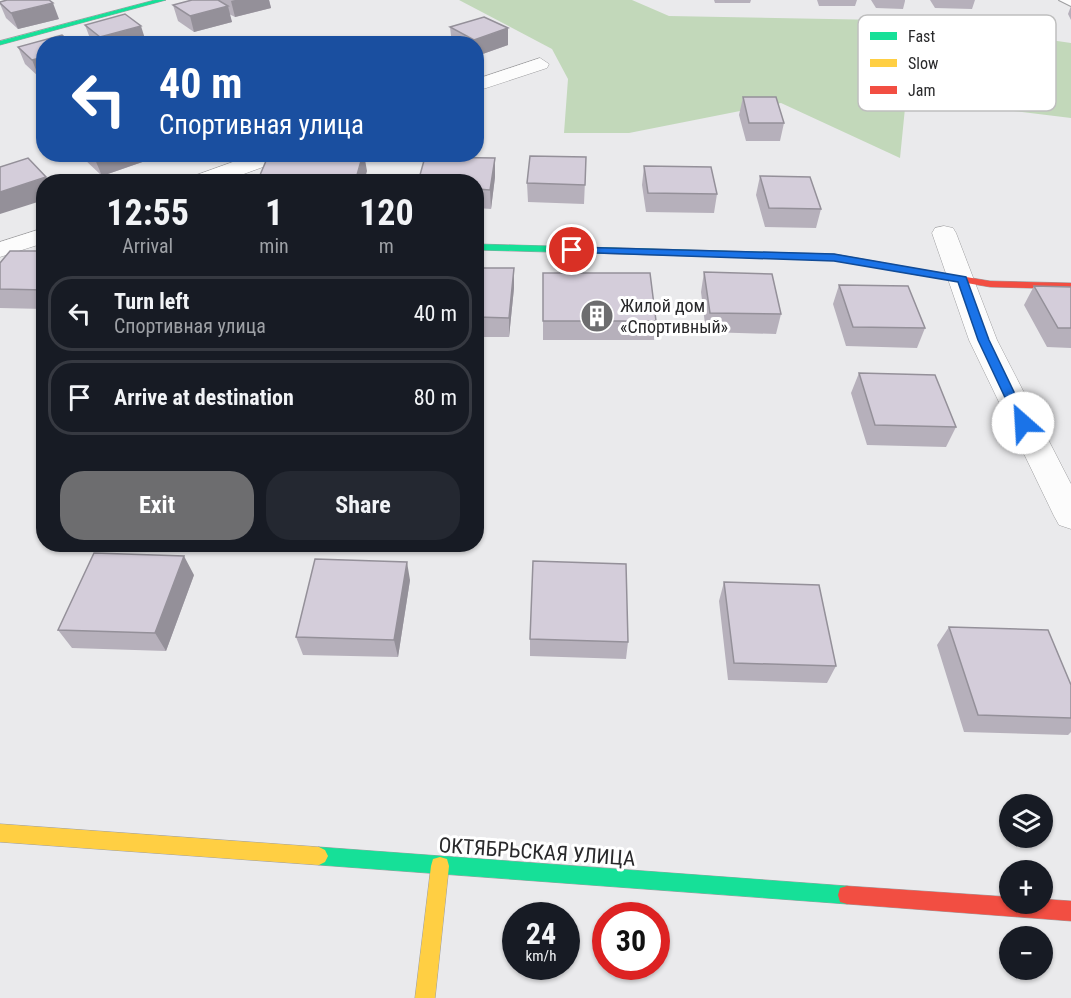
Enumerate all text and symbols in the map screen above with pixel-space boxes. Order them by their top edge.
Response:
legend [858,15,1056,111]
text: Fast [908,27,935,46]
text: Slow [908,54,938,73]
text: 40 m [159,59,242,108]
icon: left [60,60,138,138]
text: Jam [908,81,935,100]
text: Спортивная улица [159,109,364,141]
text: 12:55 [106,192,189,234]
text: 1 [265,192,283,234]
text: 120 [359,192,414,234]
pin [546,224,597,275]
icon: arrive [555,233,588,266]
text: Arrival [122,234,173,258]
text: min [259,234,289,258]
text: m [379,234,394,258]
text: Turn left [114,289,189,314]
place label: Жилой дом «Спортивный» [620,295,728,337]
icon: left [63,297,96,330]
building icon: Жилой дом «Спортивный» [579,298,615,334]
text: 40 m [414,301,457,326]
text: Спортивная улица [114,314,266,338]
icon: arrive [63,381,96,414]
text: Arrive at destination [114,385,294,410]
text: 80 m [414,385,457,410]
position arrow [991,391,1055,455]
button: Exit [60,471,254,540]
button: Share [266,471,460,540]
map controls [999,794,1053,980]
button: layers [999,794,1053,848]
street label: ОКТЯБРЬСКАЯ УЛИЦА [438,833,636,871]
button: + [999,860,1053,914]
speed limit sign: 30 [592,902,670,980]
text: 24 [526,916,556,951]
button: − [999,926,1053,980]
text: km/h [526,947,556,965]

